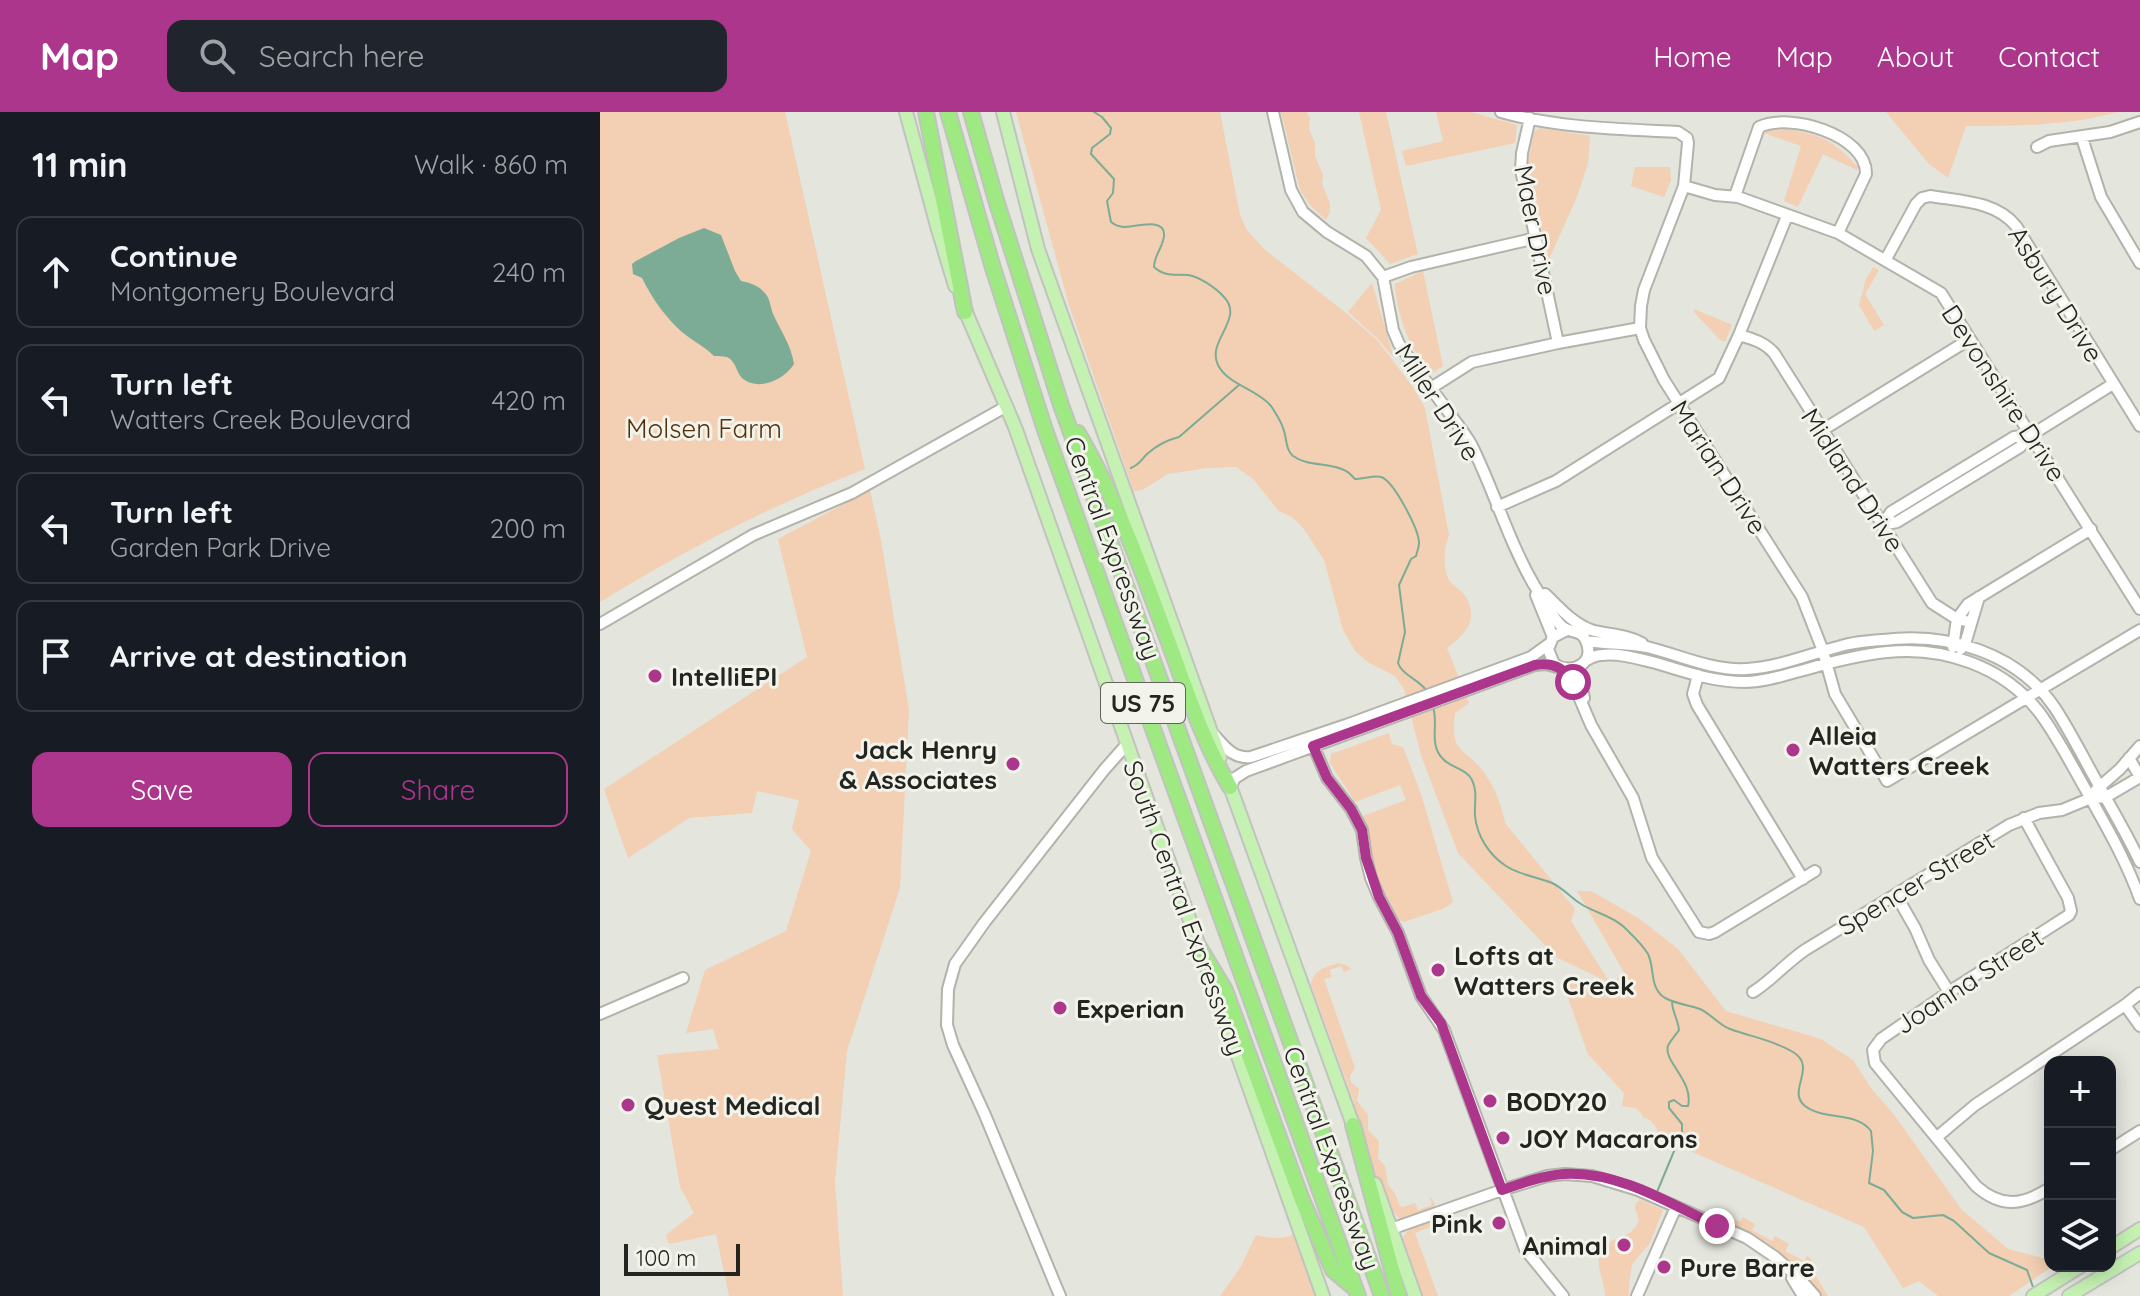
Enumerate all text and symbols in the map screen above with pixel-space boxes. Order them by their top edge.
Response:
search box [167,20,727,92]
text: Map [40,32,119,80]
icon: search [195,34,239,78]
text: Search here [259,37,424,75]
text: Home [1653,39,1732,74]
text: Map [1776,39,1833,74]
text: About [1877,39,1954,74]
text: Contact [1998,39,2100,74]
text: 11 min [32,143,128,186]
text: Walk · 860 m [414,148,568,181]
street label: Maer Drive [1507,162,1565,298]
street label: Asbury Drive [2001,220,2111,368]
text: Continue [110,237,238,275]
icon: ahead [34,250,78,294]
text: 240 m [492,256,566,289]
text: Montgomery Boulevard [110,275,395,308]
street label: Devonshire Drive [1935,298,2073,488]
street label: Miller Drive [1388,337,1488,467]
text: Turn left [110,365,233,403]
icon: left [34,378,78,422]
text: 420 m [492,384,566,417]
street label: Marian Drive [1663,394,1775,540]
street label: Midland Drive [1794,402,1912,558]
text: Watters Creek Boulevard [110,403,411,436]
park label: Molsen Farm [626,412,782,445]
street label: Central Expressway [1057,432,1169,664]
text: Turn left [110,493,233,531]
icon: left [34,506,78,550]
text: 200 m [490,512,566,545]
text: Garden Park Drive [110,531,331,564]
icon: arrive [34,634,78,678]
text: Arrive at destination [110,637,408,675]
place label: IntelliEPI [671,660,777,693]
route start [1555,664,1591,700]
marker: IntelliEPI [646,667,664,685]
road number: US 75 [1101,683,1185,723]
place label: Alleia Watters Creek [1809,719,1990,782]
place label: Jack Henry & Associates [839,733,997,796]
marker: Alleia Watters Creek [1784,741,1802,759]
button: Save [32,752,292,827]
button: Share [308,752,568,827]
marker: Jack Henry & Associates [1004,755,1022,773]
street label: South Central Expressway [1116,756,1254,1060]
street label: Spencer Street [1832,823,2000,943]
street label: Joanna Street [1889,921,2049,1041]
place label: Lofts at Watters Creek [1454,939,1635,1002]
marker: Lofts at Watters Creek [1429,961,1447,979]
place label: Experian [1076,992,1184,1025]
marker: Experian [1051,999,1069,1017]
street label: Central Expressway [1276,1042,1388,1274]
map controls [2044,1056,2116,1272]
button: + [2044,1056,2116,1128]
place label: BODY20 [1506,1085,1607,1118]
place label: Quest Medical [644,1089,821,1122]
marker: BODY20 [1481,1092,1499,1110]
marker: Quest Medical [619,1096,637,1114]
place label: JOY Macarons [1519,1122,1698,1155]
button: − [2044,1128,2116,1200]
marker: JOY Macarons [1494,1129,1512,1147]
button: layers [2044,1200,2116,1272]
place label: Pink [1431,1207,1483,1240]
route end [1699,1208,1735,1244]
marker: Pink [1490,1214,1508,1232]
place label: Animal [1522,1229,1608,1262]
marker: Animal [1615,1236,1633,1254]
scale bar [624,1240,740,1276]
text: 100 m [636,1244,696,1272]
place label: Pure Barre [1680,1251,1815,1284]
marker: Pure Barre [1655,1258,1673,1276]

